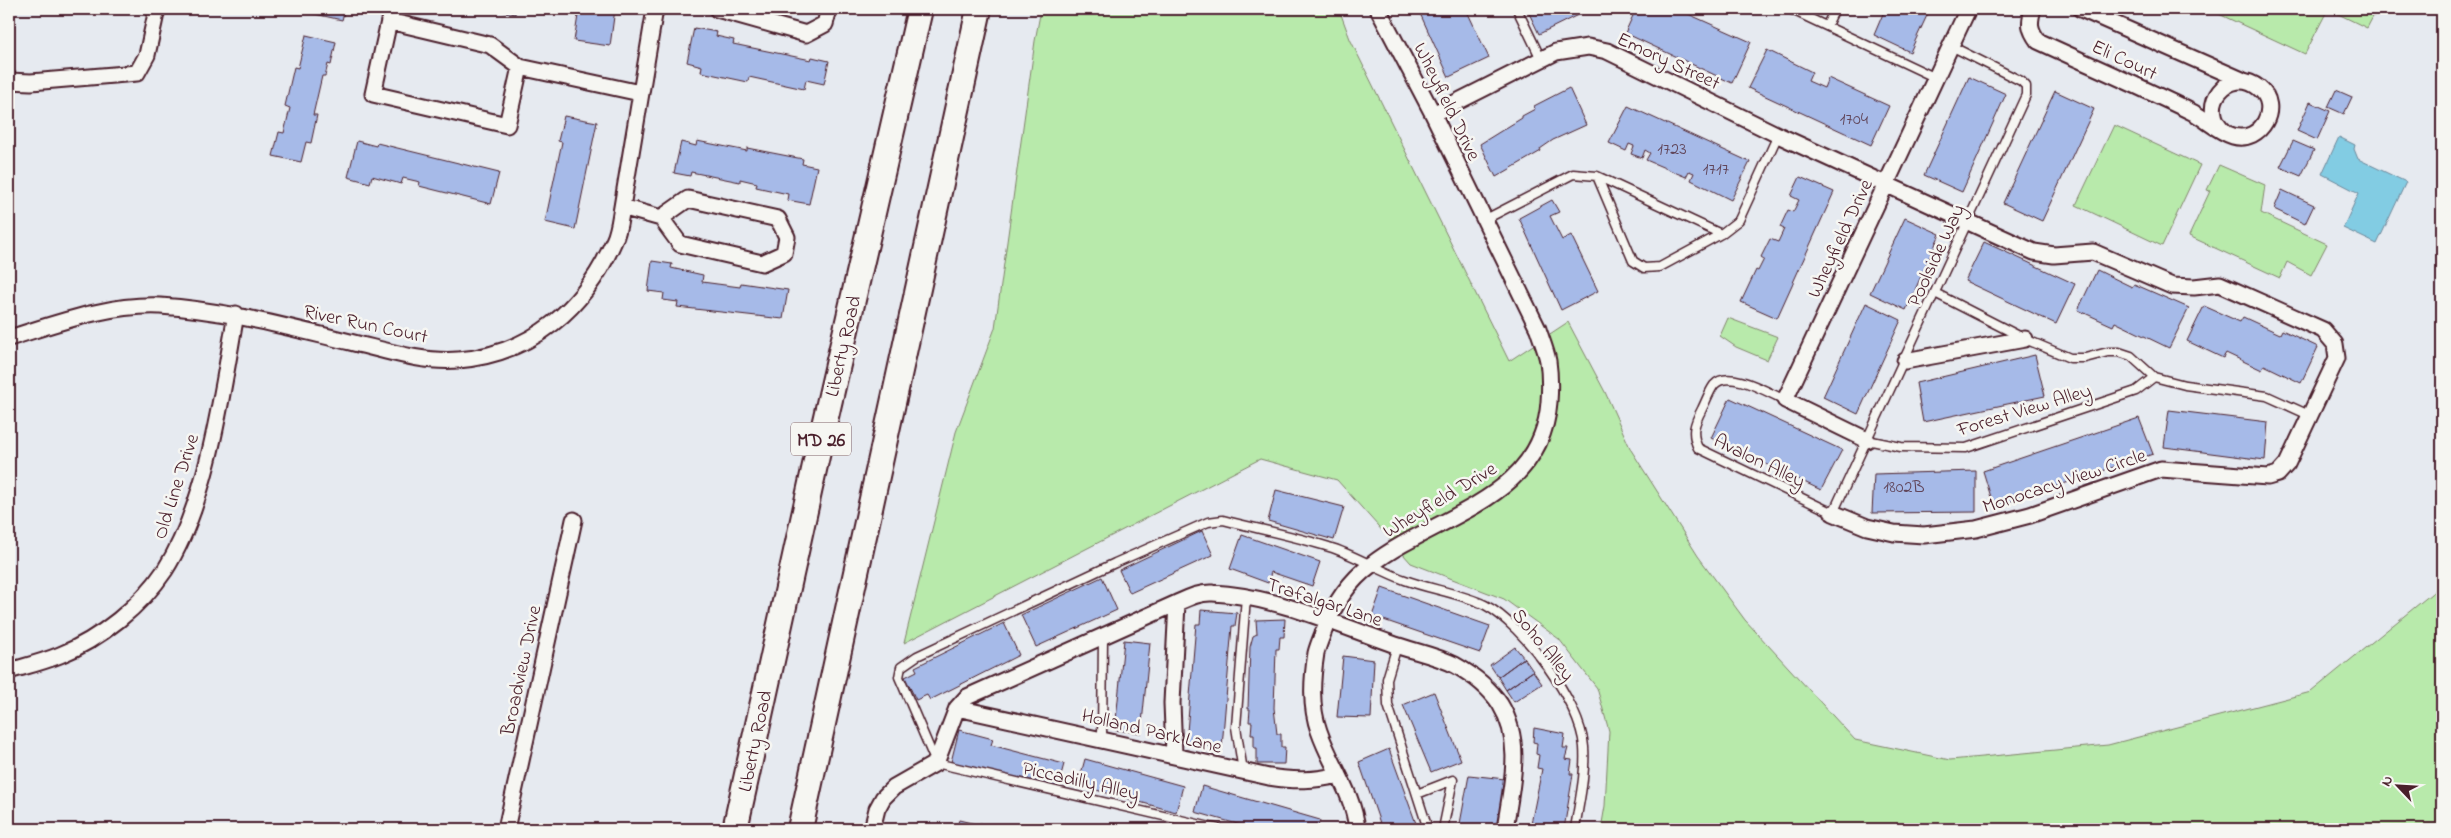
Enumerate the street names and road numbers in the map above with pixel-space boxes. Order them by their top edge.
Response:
street label: Emory Street [1612,26,1725,99]
street label: Eli Court [2086,33,2162,89]
street label: Wheyfield Drive [1405,38,1487,166]
street label: Wheyfield Drive [1801,175,1882,303]
street label: Poolside Way [1901,200,1974,312]
street label: Liberty Road [819,293,870,400]
street label: River Run Court [301,298,430,353]
street label: Forest View Alley [1953,377,2095,446]
road number: MD 26 [791,422,851,456]
street label: Avalon Alley [1708,428,1810,497]
street label: Old Line Drive [147,430,208,543]
street label: Monocacy View Circle [1979,442,2150,523]
street label: Wheyfield Drive [1378,456,1503,547]
street label: Trafalgar Lane [1262,571,1386,637]
street label: Broadview Drive [494,603,550,739]
street label: Soho Alley [1504,603,1581,688]
street label: Liberty Road [732,688,781,795]
street label: Holland Park Lane [1078,702,1225,763]
street label: Piccadilly Alley [1019,755,1142,810]

